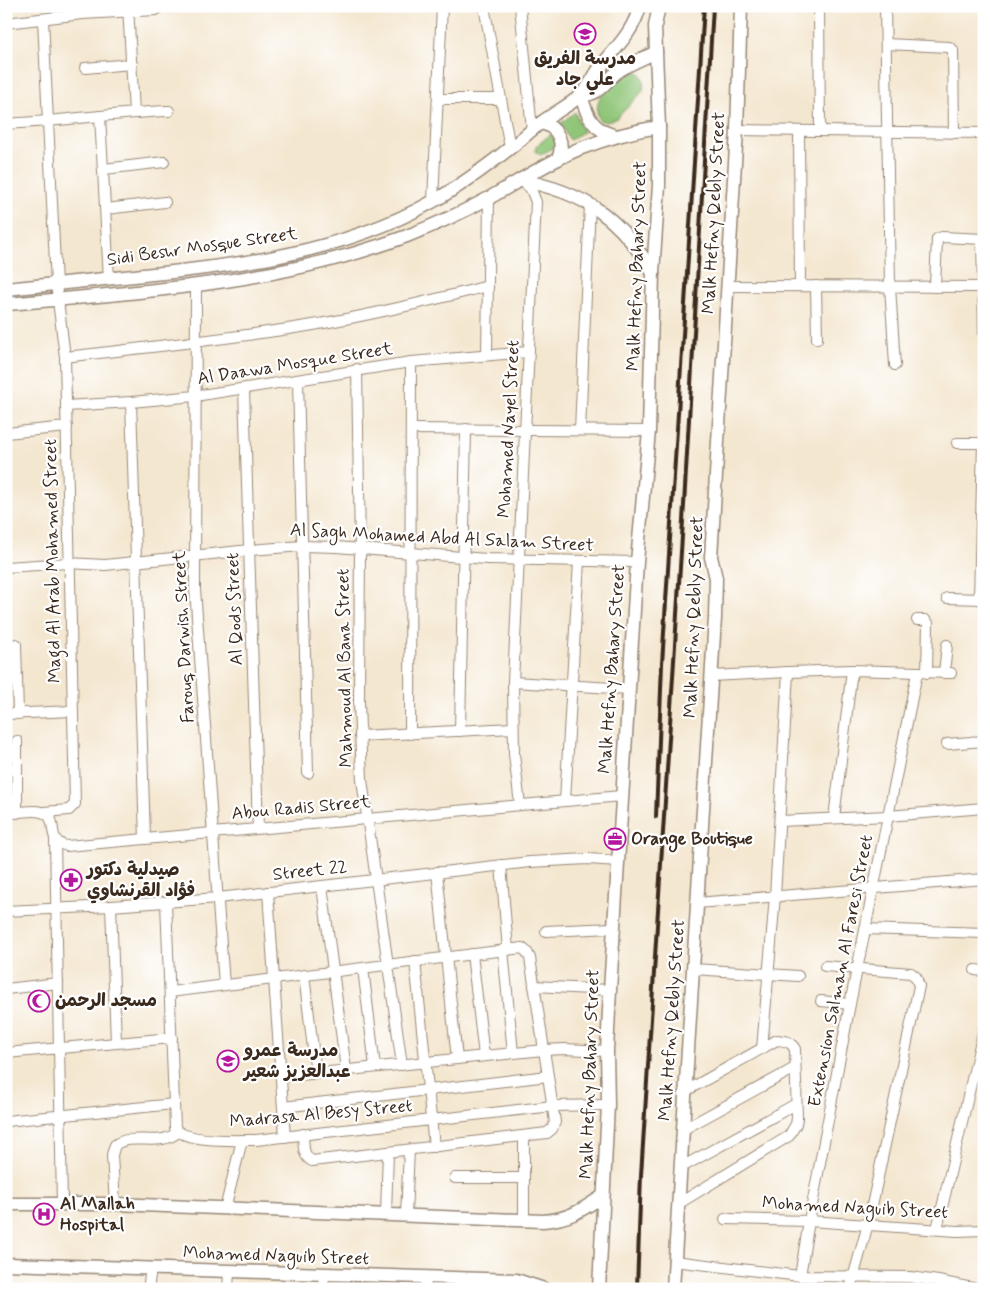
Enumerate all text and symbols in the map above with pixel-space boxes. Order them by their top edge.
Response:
school or university icon: مدرسة الفريق علي جاد [573,22,597,46]
place label: مدرسة الفريق علي جاد [534,47,636,95]
street label: Malk Hefny Qebly Street [697,111,731,315]
street label: Malk Hefny Bahary Street [621,161,653,371]
street label: Sidi Beshr Mosque Street [105,222,299,272]
street label: Al Daawa Mosque Street [196,337,395,391]
street label: Mohamed Nayel Street [492,339,526,519]
street label: Magd Al Arab Mohamed Street [39,438,69,683]
street label: Malk Hefny Qebly Street [678,516,710,718]
street label: Al Sagh Mohamed Abd Al Salam Street [289,518,595,559]
street label: Farouq Darwish Street [167,550,200,724]
street label: Al Qods Street [221,552,249,666]
street label: Malk Hefny Bahary Street [593,563,631,775]
street label: Mahmoud Al Bana Street [331,568,359,768]
street label: Abou Radis Street [231,790,372,826]
office icon: Orange Boutique [603,827,627,851]
place label: Orange Boutique [631,827,753,853]
street label: Extension Salman Al Faresi Street [803,833,879,1109]
street label: Street 22 [272,855,348,887]
place label: صيدلية دكتور فؤاد القرنشاوي [85,858,195,904]
pharmacy icon: صيدلية دكتور فؤاد القرنشاوي [59,868,83,892]
street label: Malk Hefny Qebly Street [653,918,691,1122]
street label: Malk Hefny Bahary Street [574,969,606,1179]
mosque icon: مسجد الرحمن [27,989,51,1013]
place label: مسجد الرحمن [55,989,157,1013]
place label: مدرسة عمرو عبدالعزيز شعير [242,1039,351,1084]
school or university icon: مدرسة عمرو عبدالعزيز شعير [216,1049,240,1073]
street label: Madrasa Al Besy Street [229,1094,414,1134]
street label: Mohamed Naguib Street [761,1191,949,1226]
place label: Al Mallah Hospital [60,1192,135,1237]
hospital icon: Al Mallah Hospital [32,1202,56,1226]
street label: Mohamed Naguib Street [182,1241,370,1272]

